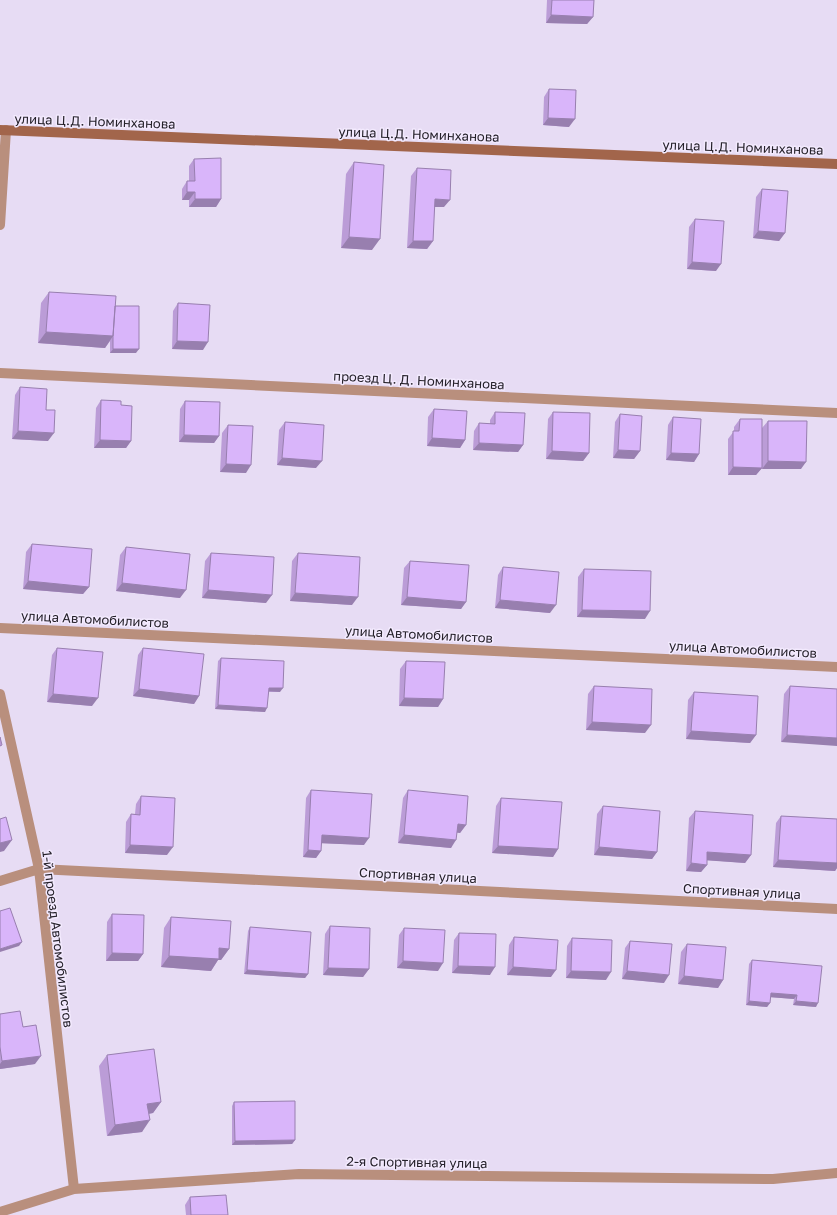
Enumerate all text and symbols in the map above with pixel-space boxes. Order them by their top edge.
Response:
street label: улица Ц.Д. Номинханова [14,110,176,132]
street label: улица Ц.Д. Номинханова [338,123,500,145]
street label: улица Ц.Д. Номинханова [662,136,824,158]
street label: проезд Ц. Д. Номинханова [333,368,505,392]
street label: улица Автомобилистов [21,607,169,631]
street label: улица Автомобилистов [345,622,493,646]
street label: улица Автомобилистов [669,637,817,661]
street label: 1-й проезд Автомобилистов [39,850,77,1028]
street label: Спортивная улица [359,864,477,886]
street label: Спортивная улица [683,880,801,902]
street label: 2-я Спортивная улица [346,1153,488,1171]

